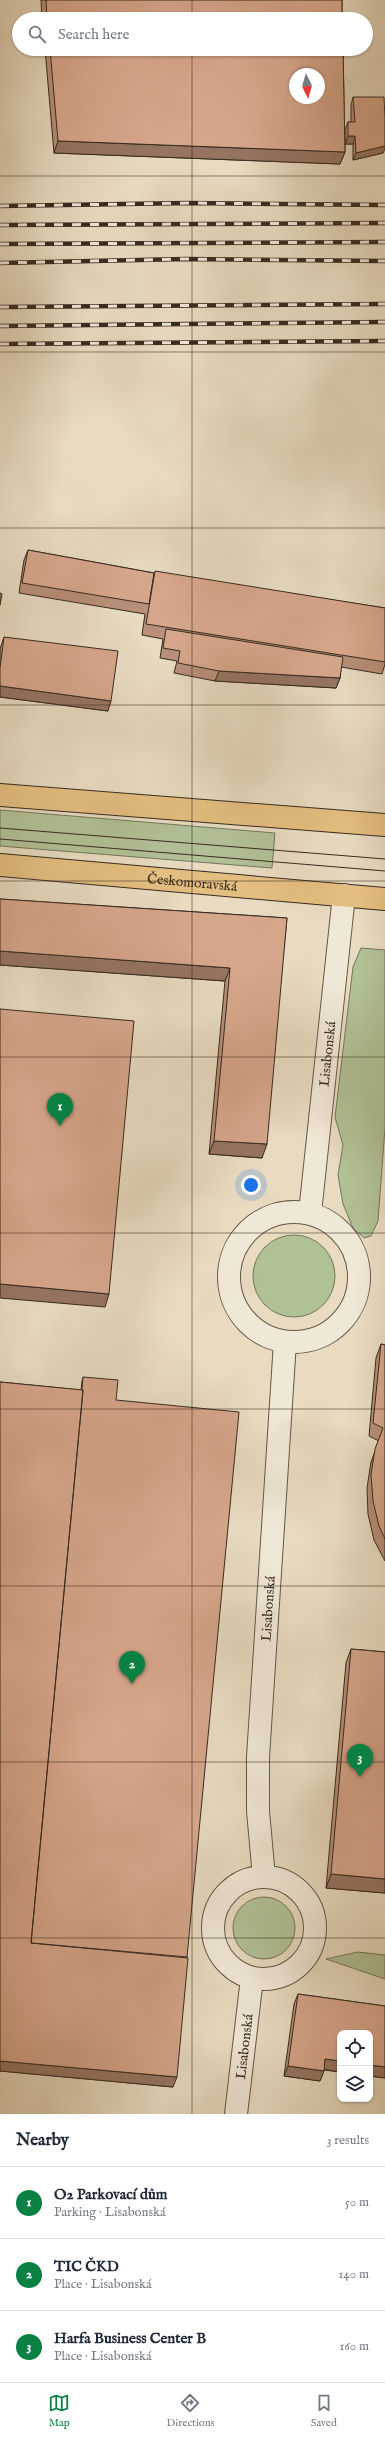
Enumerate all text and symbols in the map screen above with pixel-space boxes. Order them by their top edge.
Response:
search box [12,12,373,56]
icon: search [26,23,48,45]
text: Search here [58,25,129,44]
north arrow [289,68,325,104]
street label: Českomoravská [146,869,239,896]
street label: Lisabonská [316,1019,341,1088]
pin: 1 [47,1093,73,1126]
your location [241,1175,261,1195]
street label: Lisabonská [258,1574,280,1642]
pin: 2 [119,1651,145,1684]
pin: 3 [347,1744,373,1777]
street label: Lisabonská [232,2012,258,2080]
map controls [337,2030,373,2102]
button: locate [337,2030,373,2066]
button: layers [337,2066,373,2102]
text: Nearby [16,2130,69,2151]
text: 3 results [327,2132,369,2149]
text: O2 Parkovací dům [54,2185,167,2204]
text: 1 [27,2194,31,2211]
text: 50 m [345,2194,369,2211]
text: Parking · Lisabonská [54,2204,166,2221]
text: TIC ČKD [54,2257,119,2276]
text: 2 [26,2266,32,2283]
text: 140 m [339,2266,369,2283]
text: Place · Lisabonská [54,2276,152,2293]
text: Harfa Business Center B [54,2329,206,2348]
text: 3 [27,2338,31,2355]
text: 160 m [339,2338,369,2355]
text: Place · Lisabonská [54,2348,152,2365]
tab: Map [48,2392,70,2430]
tab: Directions [167,2392,214,2430]
tab: Saved [311,2392,337,2430]

